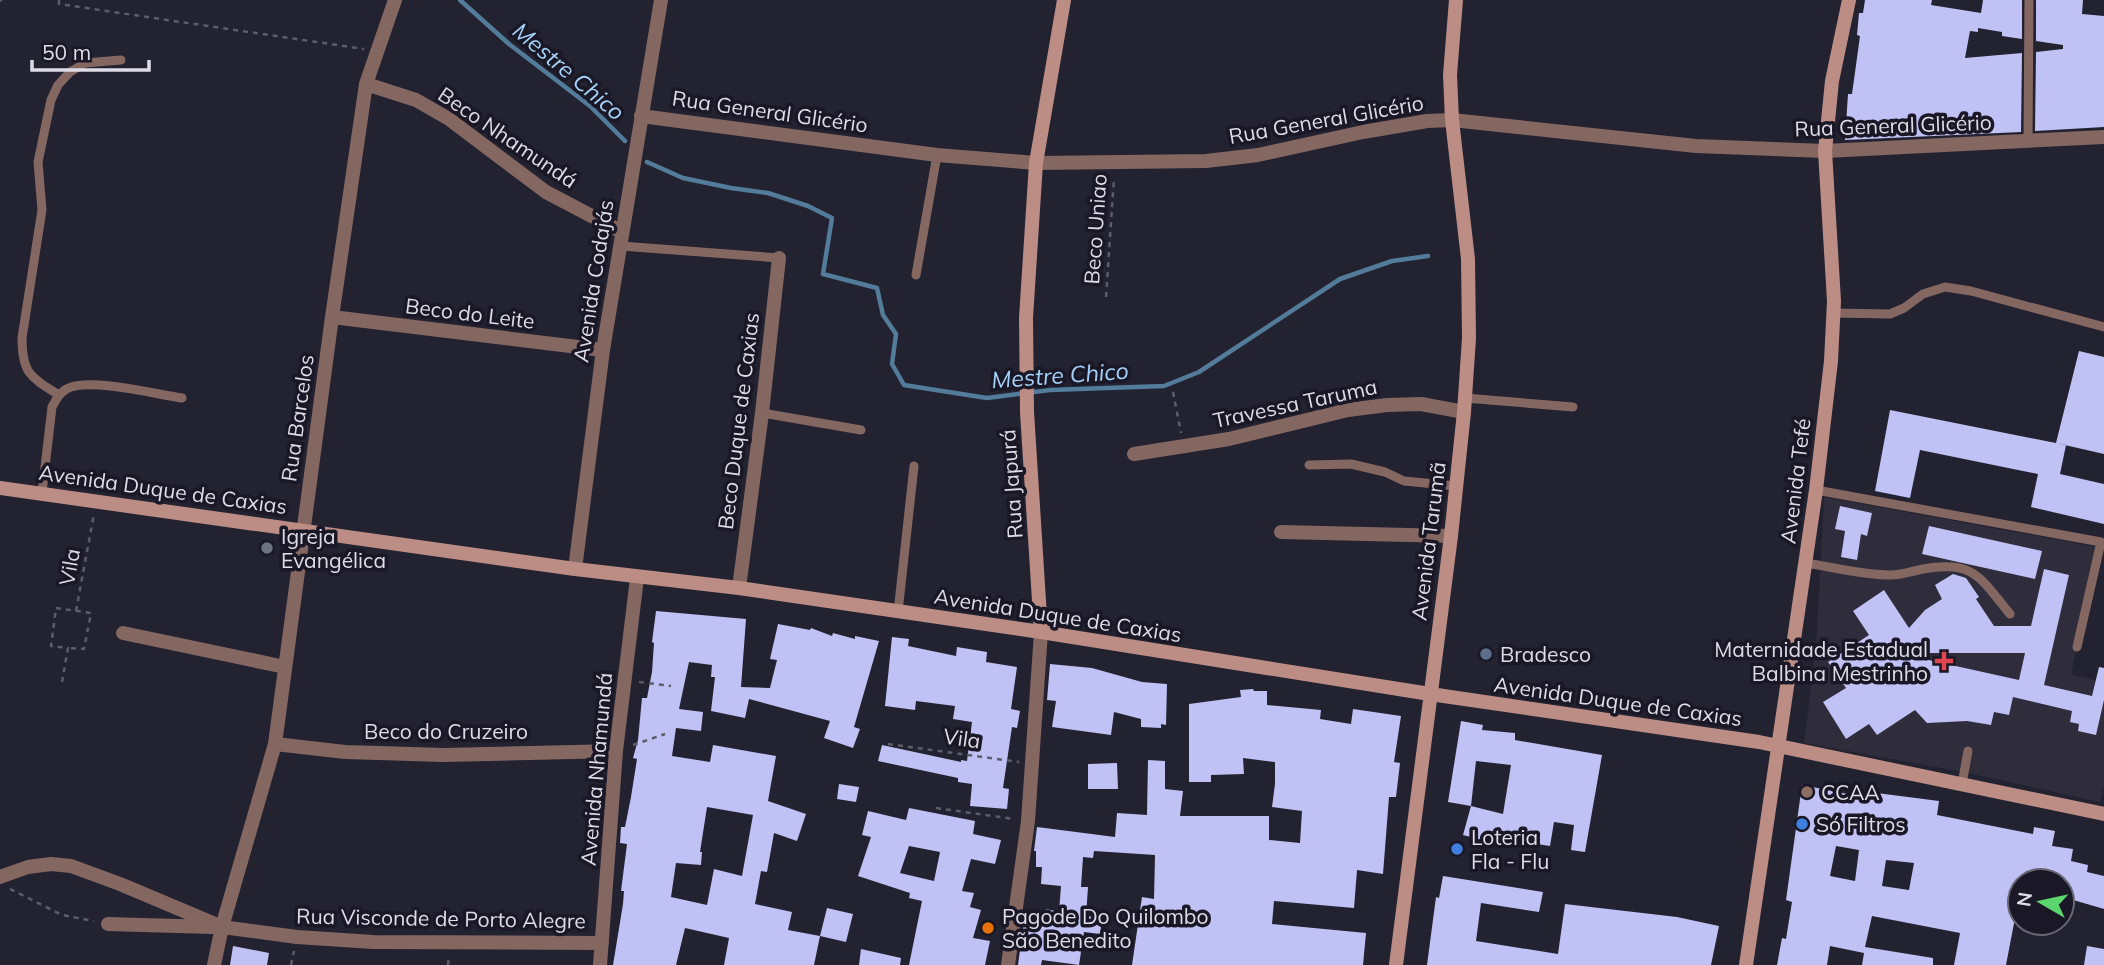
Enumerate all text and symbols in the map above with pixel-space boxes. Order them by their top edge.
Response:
water label: Mestre Chico [507,16,631,126]
scale bar [32,28,149,72]
text: 50 m [42,39,91,65]
street label: Beco Nhamundá [434,81,582,193]
street label: Rua General Glicério [670,84,870,138]
street label: Rua General Glicério [1227,89,1425,149]
street label: Rua General Glicério [1794,109,1992,141]
street label: Beco Uniao [1078,173,1112,285]
street label: Avenida Codajás [567,198,619,364]
street label: Beco do Leite [404,292,536,334]
street label: Beco Duque de Caxias [712,311,764,531]
street label: Rua Barcelos [275,353,319,483]
water label: Mestre Chico [991,356,1129,394]
street label: Travessa Taruma [1211,373,1379,433]
street label: Avenida Tefé [1774,417,1816,545]
street label: Rua Japurá [994,429,1028,539]
street label: Avenida Duque de Caxias [37,459,289,519]
street label: Avenida Tarumã [1405,460,1451,622]
place label: Igreja Evangélica [281,523,386,573]
marker: Igreja Evangélica [259,540,275,556]
street label: Vila [53,546,85,588]
street label: Avenida Duque de Caxias [932,583,1184,647]
place label: Maternidade Estadual Balbina Mestrinho [1714,636,1928,686]
place label: Bradesco [1500,641,1591,667]
marker: Bradesco [1478,646,1494,662]
marker: Maternidade Estadual Balbina Mestrinho [1934,651,1954,671]
street label: Avenida Nhamundá [575,671,617,867]
street label: Avenida Duque de Caxias [1492,671,1744,731]
street label: Beco do Cruzeiro [364,718,528,744]
street label: Vila [942,723,982,753]
place label: CCAA [1821,779,1880,805]
marker: CCAA [1799,784,1815,800]
place label: Só Filtros [1816,811,1906,837]
marker: Só Filtros [1794,816,1810,832]
place label: Loteria Fla - Flu [1471,824,1549,874]
marker: Loteria Fla - Flu [1449,841,1465,857]
north arrow [2006,867,2076,937]
text: N [2011,890,2037,908]
street label: Rua Visconde de Porto Alegre [296,902,586,934]
place label: Pagode Do Quilombo São Benedito [1002,903,1208,953]
marker: Pagode Do Quilombo São Benedito [980,920,996,936]

